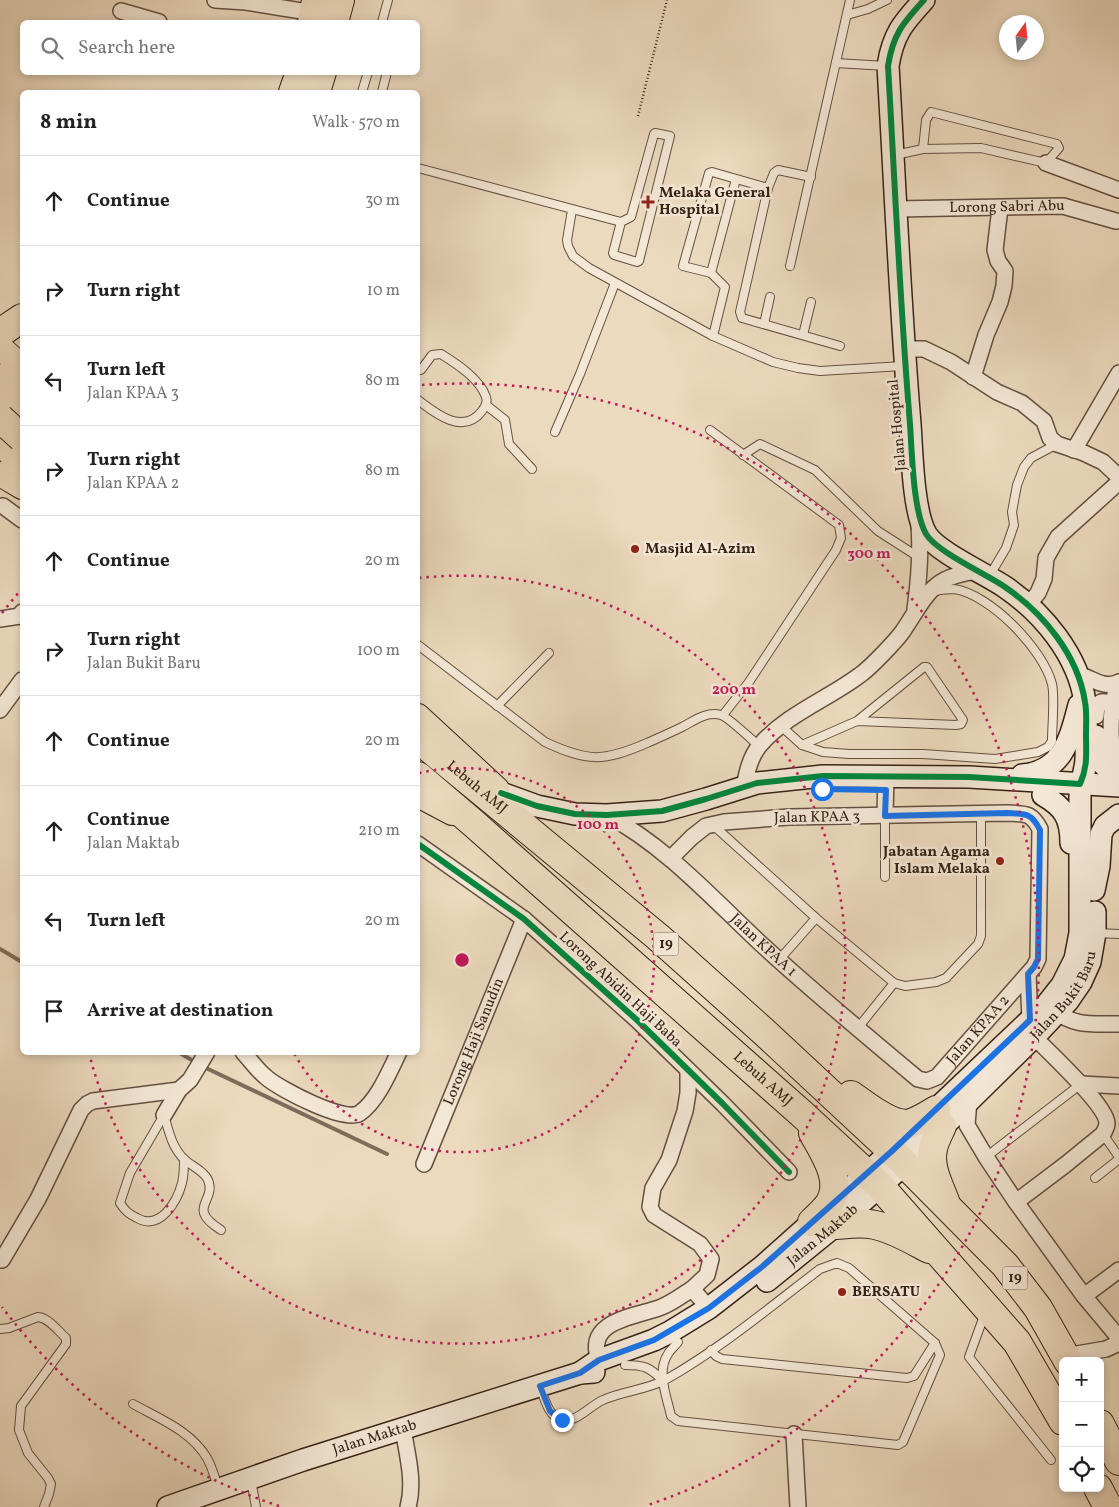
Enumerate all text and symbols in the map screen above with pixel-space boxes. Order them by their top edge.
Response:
north arrow [999,15,1044,60]
search box [20,20,420,75]
icon: search [38,34,66,62]
text: Search here [78,35,175,61]
text: 8 min [40,108,97,137]
text: Walk · 570 m [312,112,400,134]
place label: Melaka General Hospital [659,183,771,221]
icon: ahead [40,187,68,215]
text: Continue [87,188,170,214]
text: 30 m [365,190,400,212]
marker: Melaka General Hospital [641,195,655,209]
street label: Lorong Sabri Abu [949,195,1065,219]
icon: right [40,277,68,305]
text: Turn right [87,278,180,304]
text: 10 m [367,280,400,302]
text: Turn left [87,357,166,383]
icon: left [40,367,68,395]
text: 80 m [365,370,400,392]
street label: Jalan Hospital [884,378,912,472]
text: Jalan KPAA 3 [87,383,179,405]
text: Turn right [87,447,180,473]
icon: right [40,457,68,485]
text: 80 m [365,460,400,482]
text: Jalan KPAA 2 [87,473,179,495]
place label: Masjid Al-Azim [645,539,756,560]
marker: Masjid Al-Azim [629,543,641,555]
text: 300 m [847,544,891,565]
icon: ahead [40,547,68,575]
text: Continue [87,548,170,574]
text: 20 m [365,550,400,572]
text: Turn right [87,627,180,653]
icon: right [40,637,68,665]
text: 100 m [357,640,400,662]
text: Jalan Bukit Baru [87,653,201,675]
text: 200 m [712,680,756,701]
icon: ahead [40,727,68,755]
text: Continue [87,728,170,754]
text: 20 m [365,730,400,752]
street label: Lebuh AMJ [442,756,512,819]
route start [811,778,834,801]
text: Continue [87,807,170,833]
street label: Jalan KPAA 3 [774,807,860,829]
text: 100 m [577,815,620,836]
icon: ahead [40,817,68,845]
text: 210 m [358,820,400,842]
text: Jalan Maktab [87,833,180,855]
place label: Jabatan Agama Islam Melaka [882,842,990,880]
marker: Jabatan Agama Islam Melaka [994,855,1006,867]
icon: left [40,907,68,935]
text: Turn left [87,908,166,934]
street label: Jalan KPAA 1 [725,909,801,982]
text: 20 m [365,910,400,932]
street label: Lorong Abidin Haji Baba [554,927,686,1053]
road number: 19 [654,932,678,956]
street label: Jalan Bukit Baru [1025,949,1102,1045]
centre of rings [453,951,471,969]
street label: Lorong Haji Sanudin [438,975,509,1109]
street label: Jalan KPAA 2 [942,991,1015,1070]
icon: arrive [40,997,68,1025]
text: Arrive at destination [87,998,273,1024]
street label: Lebuh AMJ [728,1047,797,1111]
street label: Jalan Maktab [783,1199,863,1271]
road number: 19 [1002,1266,1028,1290]
place label: BERSATU [852,1282,920,1303]
marker: BERSATU [836,1286,848,1298]
map controls [1059,1357,1104,1492]
button: + [1059,1357,1104,1402]
button: − [1059,1402,1104,1447]
route end [551,1409,574,1432]
street label: Jalan Maktab [330,1414,419,1461]
button: locate [1059,1447,1104,1492]

